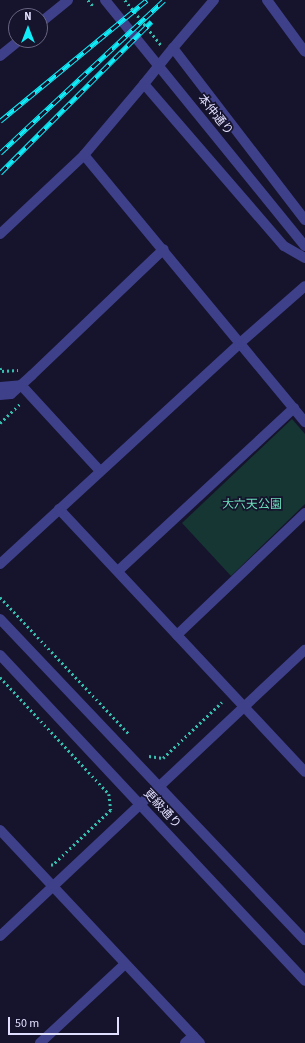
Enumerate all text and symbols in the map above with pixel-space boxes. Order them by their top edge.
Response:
north arrow [8,8,48,48]
text: N [24,9,32,24]
street label: 本仲通り [194,92,236,138]
park label: 大六天公園 [222,498,282,512]
street label: 更級通り [140,787,184,831]
scale bar [10,1009,121,1035]
text: 50 m [15,1015,39,1032]

